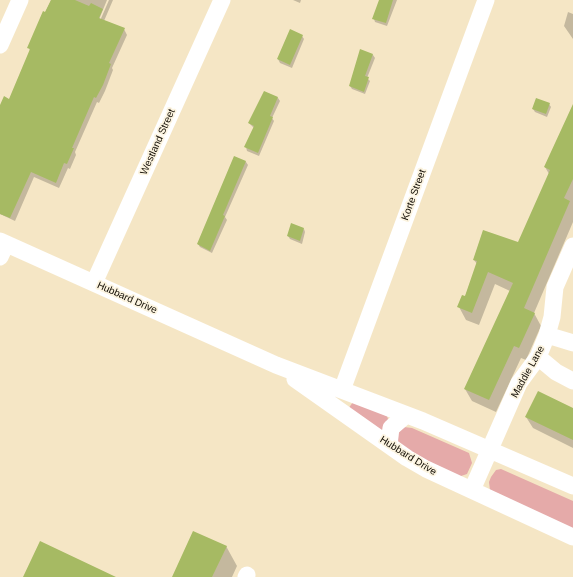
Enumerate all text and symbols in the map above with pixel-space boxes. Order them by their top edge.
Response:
street label: Westland Street [138,107,178,177]
street label: Korte Street [399,168,429,222]
street label: Hubbard Drive [95,279,159,317]
street label: Maddie Lane [509,344,547,400]
street label: Hubbard Drive [377,434,439,478]

